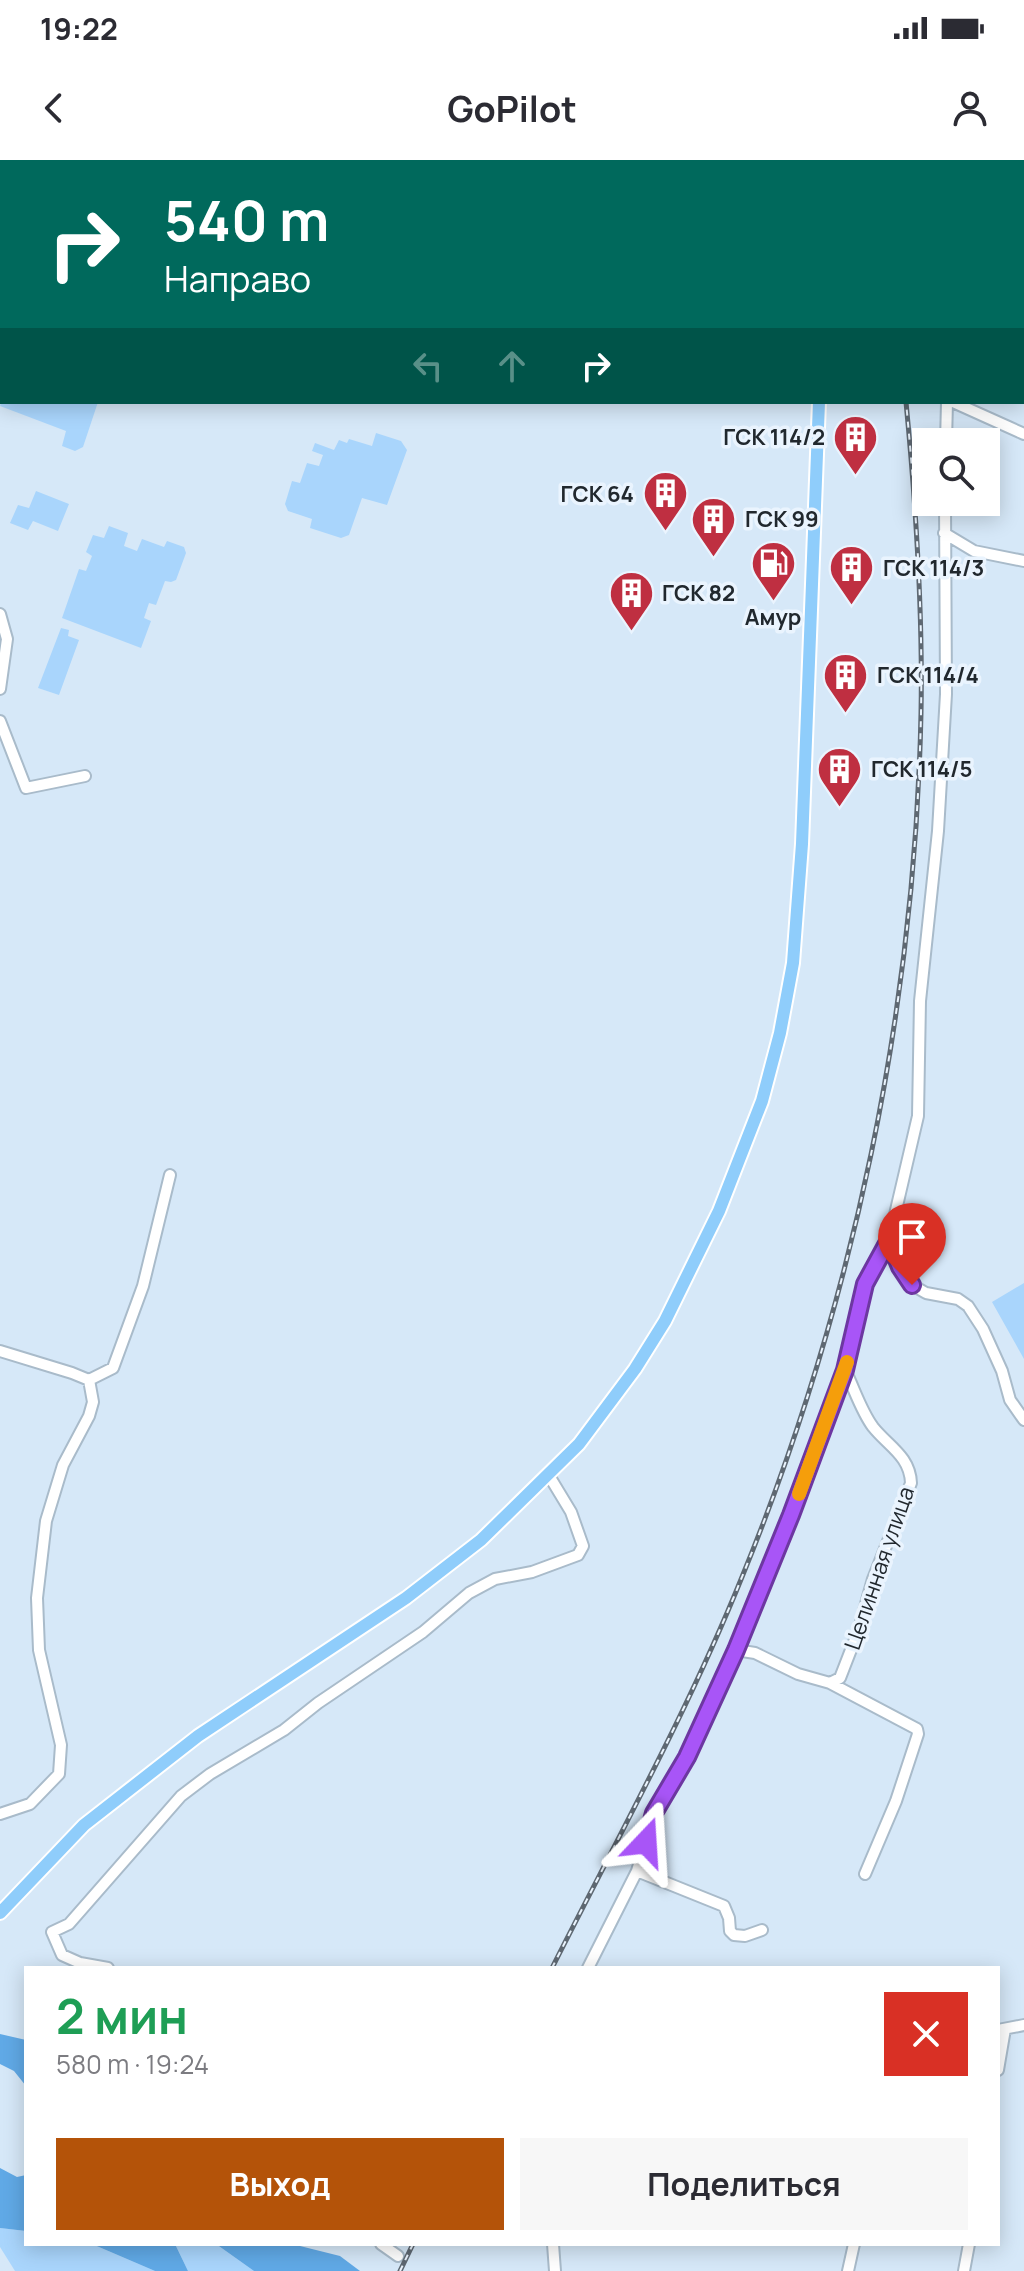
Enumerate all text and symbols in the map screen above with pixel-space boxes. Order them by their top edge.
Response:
text: 19:22 [40,8,118,49]
text: GoPilot [447,84,577,133]
icon: back [32,86,76,130]
icon: person [948,86,992,130]
text: 540 m [164,181,329,258]
icon: right [32,192,136,296]
text: Направо [164,254,311,303]
icon: left [406,344,450,388]
icon: ahead [490,344,534,388]
icon: right [574,344,618,388]
building icon: ГСК 114/2 [832,413,880,476]
place label: ГСК 114/2 [723,422,825,452]
map controls [912,428,1000,516]
button: search [912,428,1000,516]
building icon: ГСК 64 [641,470,689,533]
place label: ГСК 64 [561,479,634,509]
building icon: ГСК 99 [690,495,738,558]
place label: ГСК 99 [745,504,819,534]
fuel station icon: Амур [749,540,797,603]
building icon: ГСК 114/3 [828,544,876,607]
place label: ГСК 114/3 [883,553,984,583]
building icon: ГСК 82 [607,569,655,632]
place label: ГСК 82 [662,578,735,608]
place label: Амур [745,602,801,632]
building icon: ГСК 114/4 [822,651,870,714]
place label: ГСК 114/4 [877,660,979,690]
building icon: ГСК 114/5 [816,745,864,808]
place label: ГСК 114/5 [871,754,973,784]
pin [878,1203,946,1285]
icon: arrive [890,1215,934,1259]
street label: Целинная улица [837,1482,921,1654]
position arrow [604,1800,688,1884]
text: 2 мин [56,1983,188,2048]
button: close [884,1992,968,2076]
text: 580 m · 19:24 [56,2046,209,2082]
button: Выход [56,2138,504,2230]
button: Поделиться [520,2138,968,2230]

